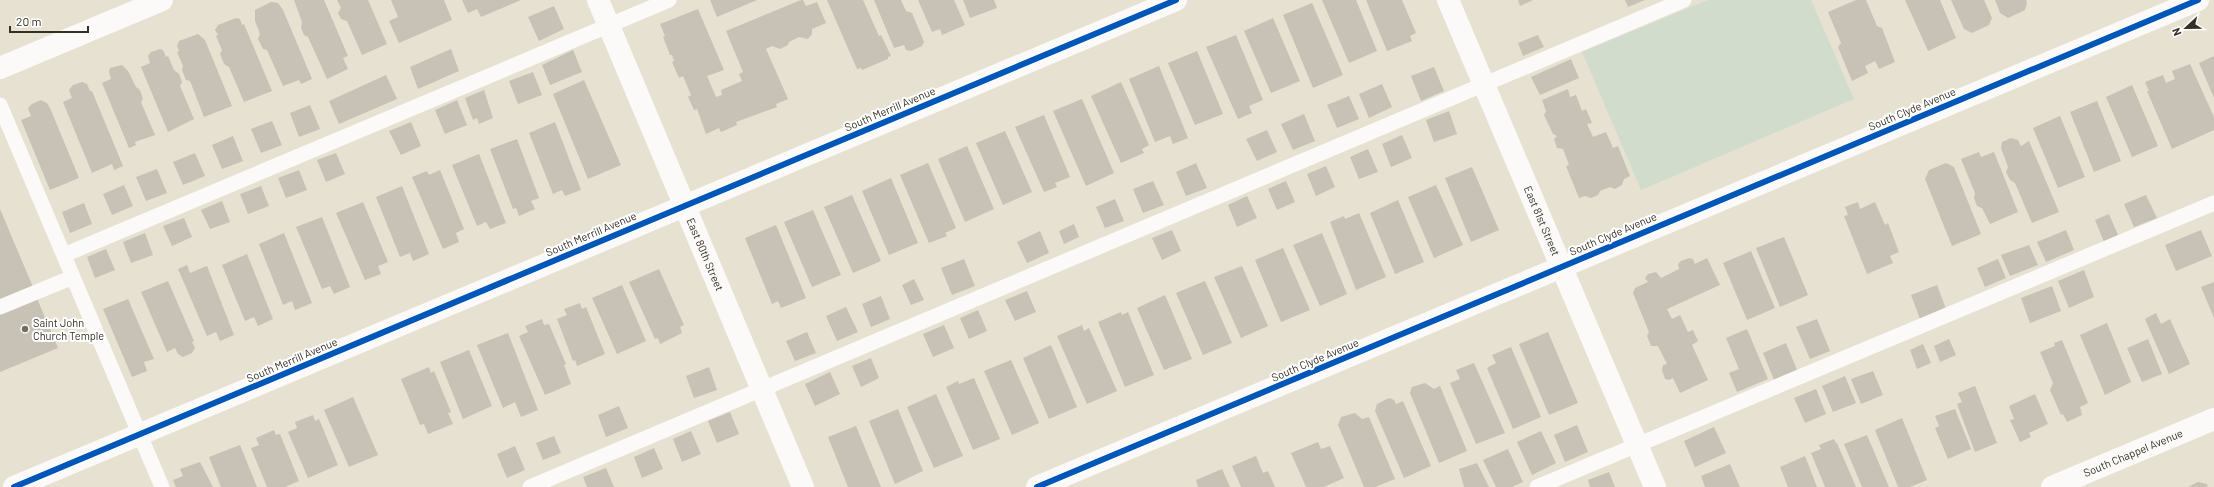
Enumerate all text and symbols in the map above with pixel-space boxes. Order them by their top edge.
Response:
scale bar [10,8,88,34]
north arrow [2166,8,2206,48]
text: 20 m [16,14,42,28]
text: N [2169,26,2184,38]
street label: South Merrill Avenue [843,84,937,134]
street label: South Clyde Avenue [1866,84,1958,133]
street label: East 81st Street [1522,184,1563,258]
street label: South Merrill Avenue [544,209,638,259]
street label: South Clyde Avenue [1567,209,1659,258]
street label: East 80th Street [684,216,727,293]
place label: Saint John Church Temple [33,316,104,342]
marker: Saint John Church Temple [20,324,30,334]
street label: South Merrill Avenue [245,335,339,385]
street label: South Clyde Avenue [1269,335,1361,384]
street label: South Chappel Avenue [2081,426,2185,479]

